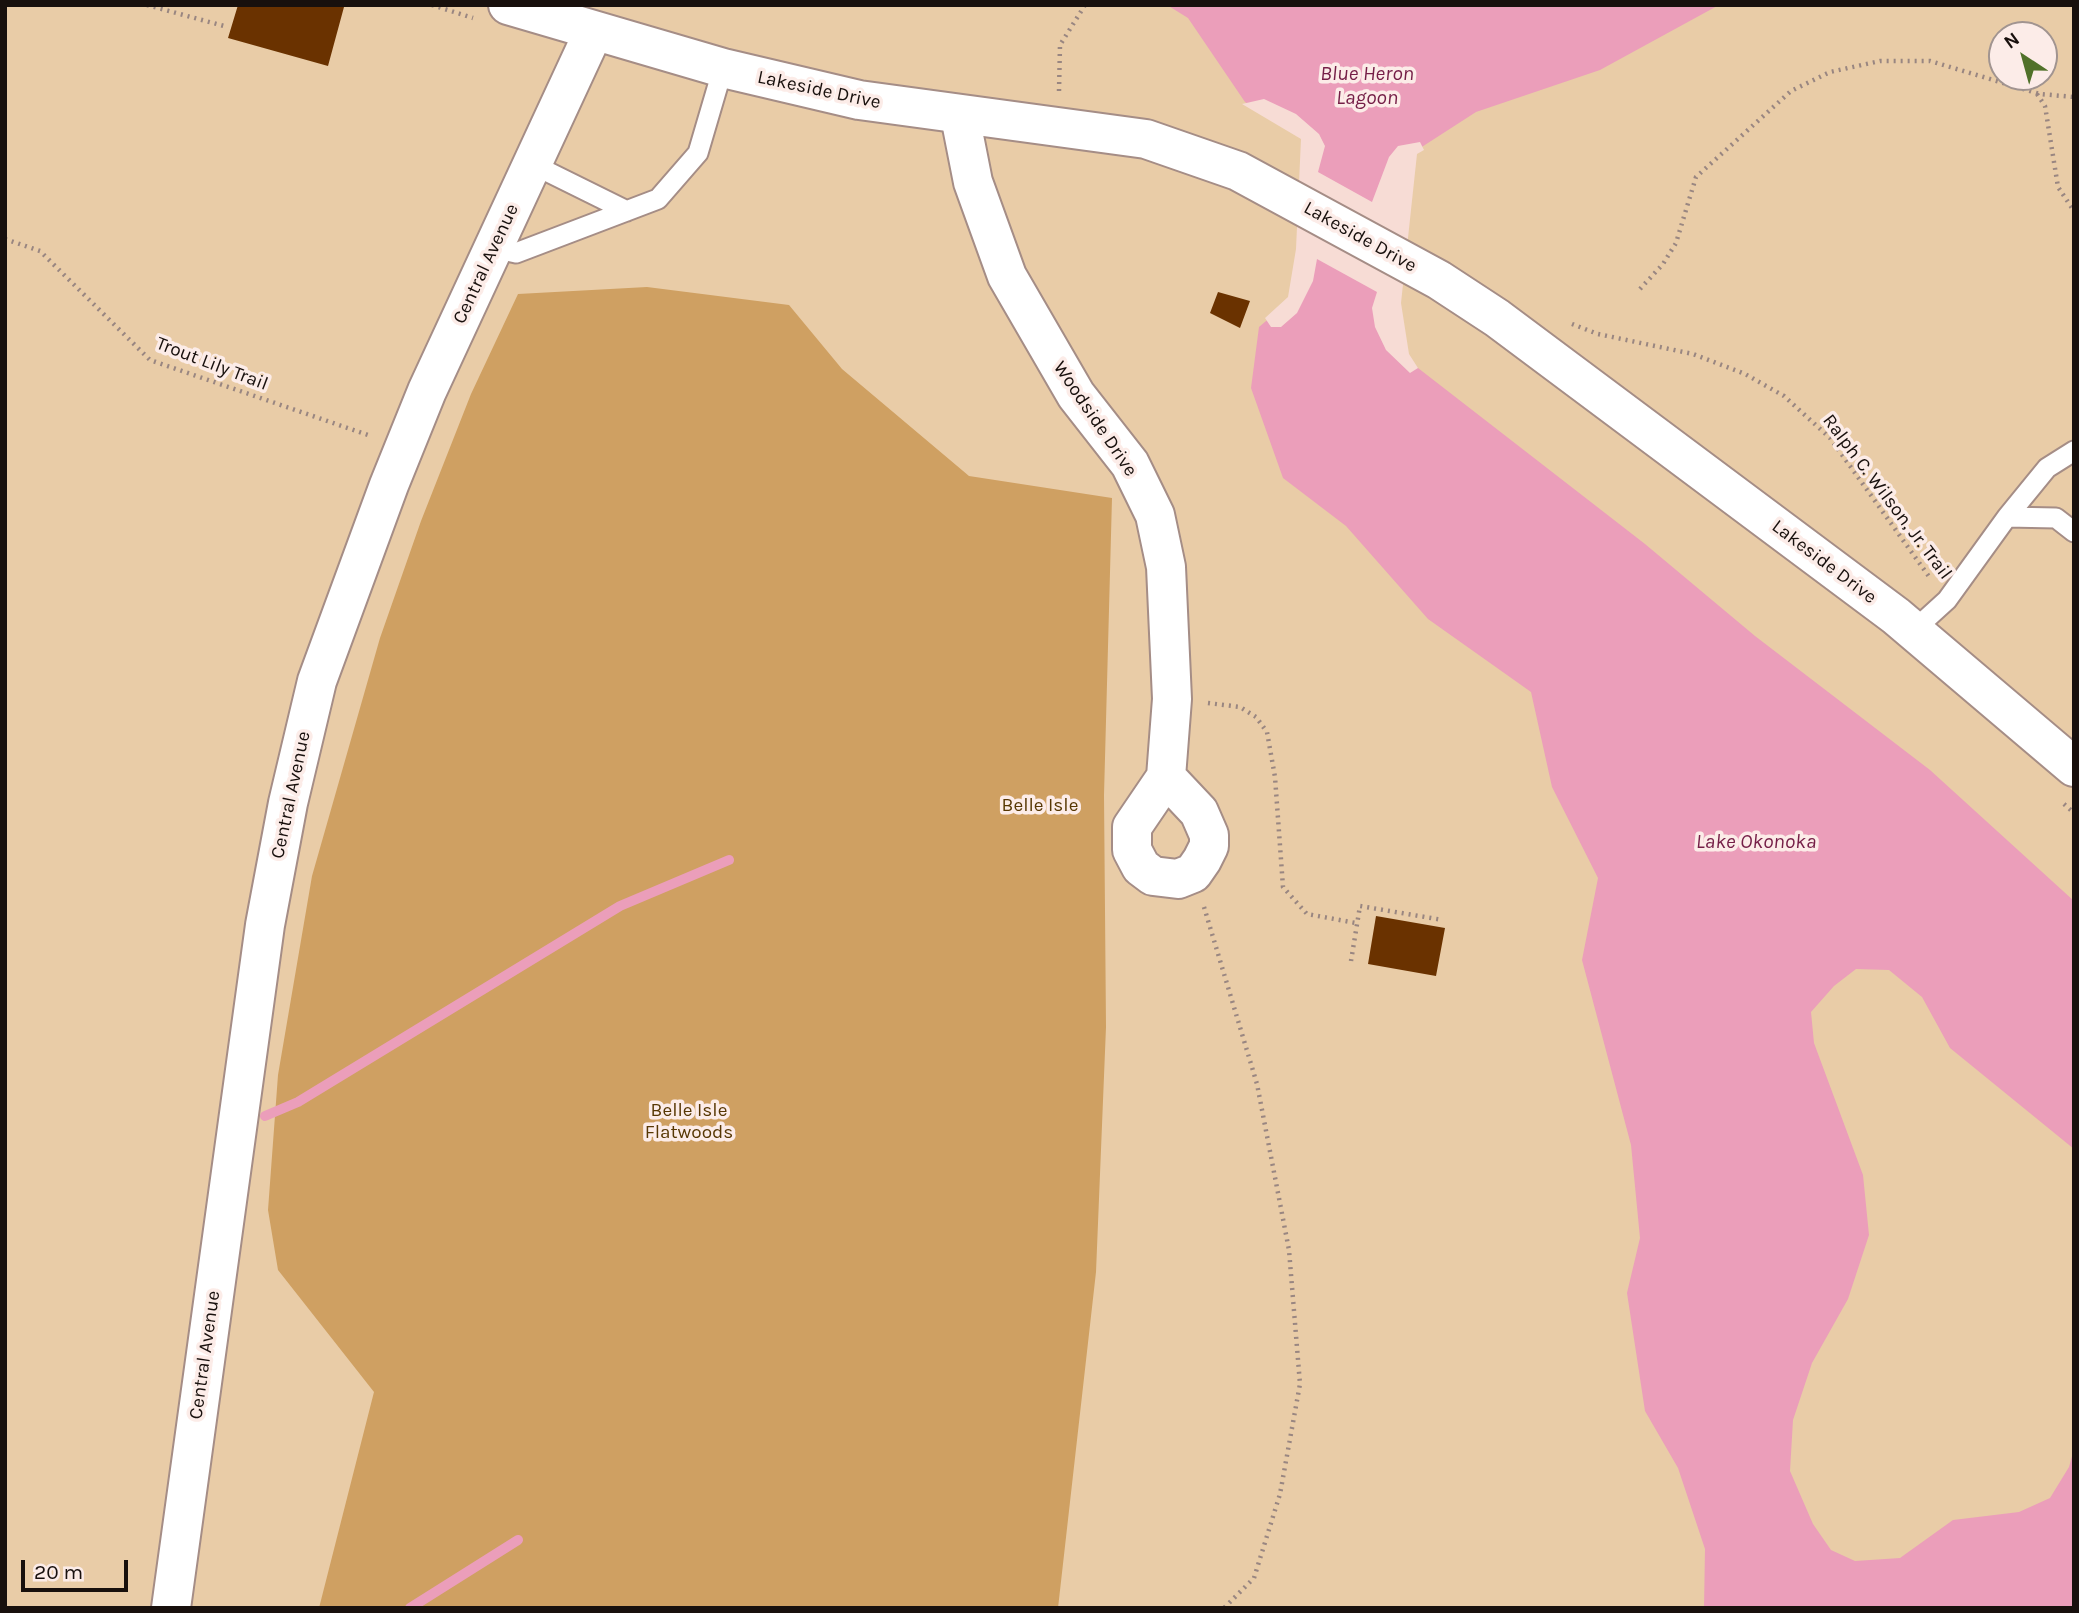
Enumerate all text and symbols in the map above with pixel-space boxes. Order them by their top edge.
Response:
north arrow [1988,21,2058,91]
text: N [2000,28,2024,54]
water label: Blue Heron Lagoon [1320,61,1414,111]
street label: Lakeside Drive [755,66,883,114]
street label: Lakeside Drive [1300,197,1420,277]
street label: Central Avenue [448,200,524,328]
street label: Trout Lily Trail [153,332,271,396]
street label: Woodside Drive [1048,357,1142,481]
street label: Ralph C. Wilson, Jr. Trail [1817,410,1957,584]
street label: Lakeside Drive [1767,515,1881,609]
street label: Central Avenue [266,729,316,861]
park label: Belle Isle [1002,795,1078,817]
water label: Lake Okonoka [1696,829,1816,855]
park label: Belle Isle Flatwoods [645,1100,733,1144]
street label: Central Avenue [185,1289,225,1421]
scale bar [24,1546,131,1590]
text: 20 m [34,1560,83,1584]

